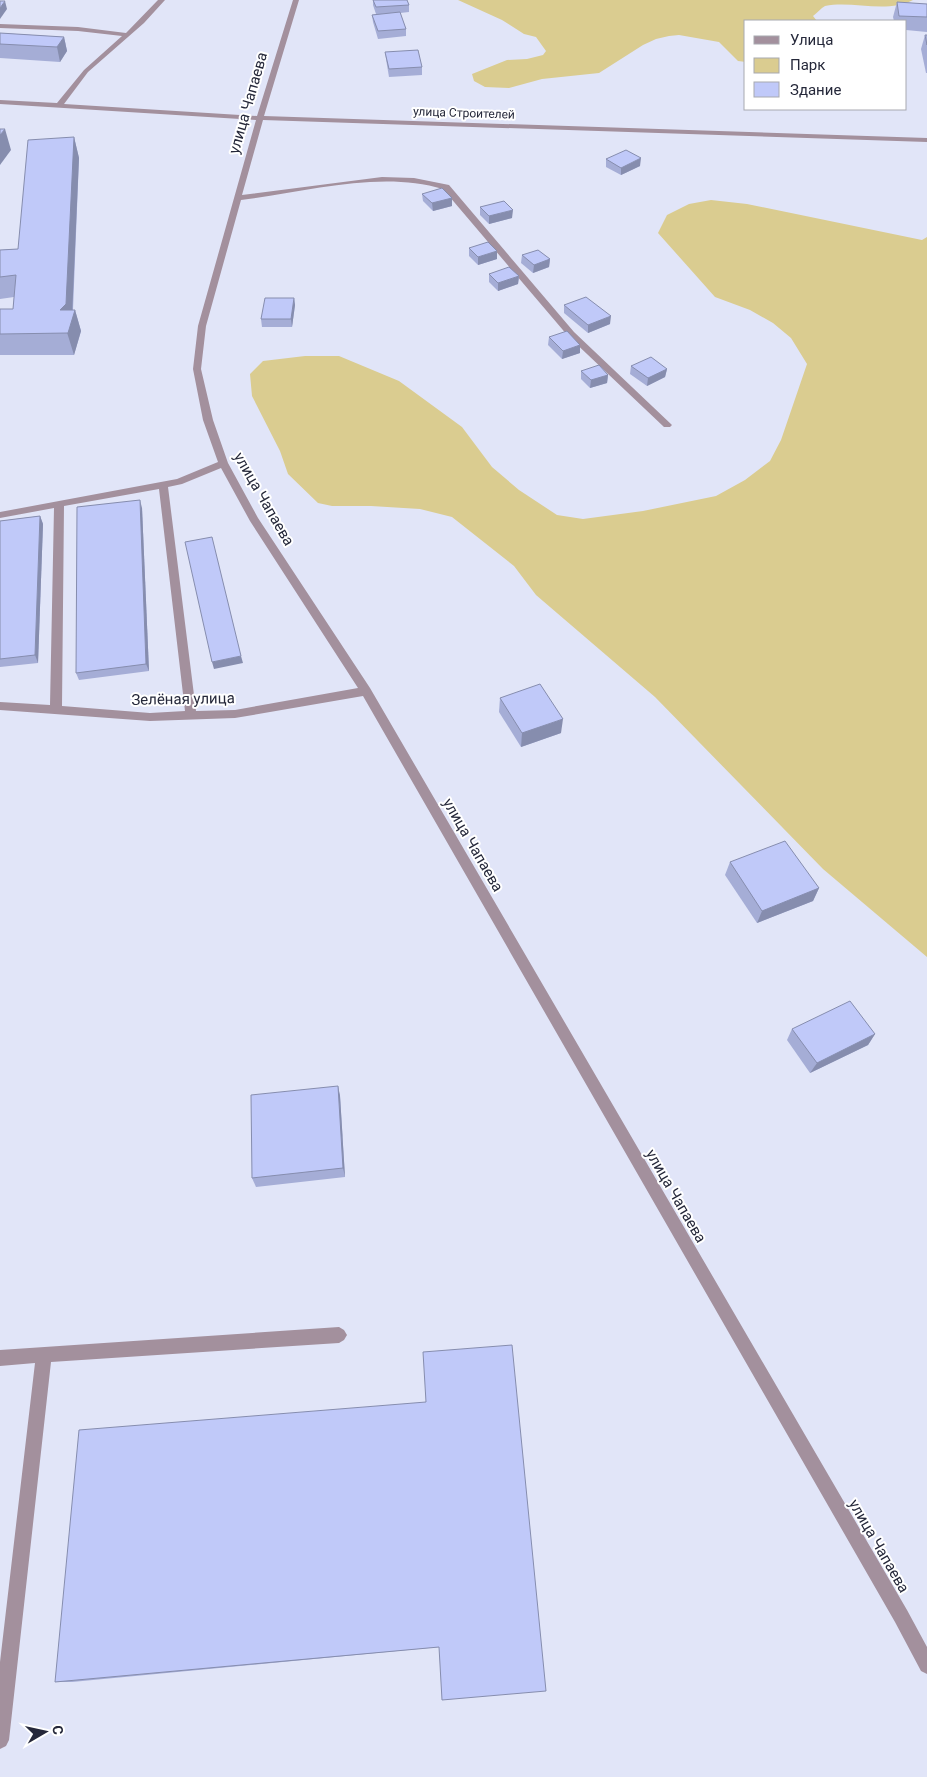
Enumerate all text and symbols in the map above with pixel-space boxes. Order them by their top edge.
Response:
legend [744,20,907,110]
text: Улица [790,31,833,49]
street label: улица Чапаева [225,50,271,156]
text: Парк [790,56,825,74]
text: Здание [790,81,841,99]
street label: улица Строителей [413,104,515,122]
street label: улица Чапаева [230,449,298,549]
street label: Зелёная улица [131,689,235,709]
street label: улица Чапаева [439,795,507,895]
street label: улица Чапаева [642,1146,710,1246]
street label: улица Чапаева [845,1496,913,1596]
north arrow [20,1707,70,1757]
text: С [49,1724,66,1736]

